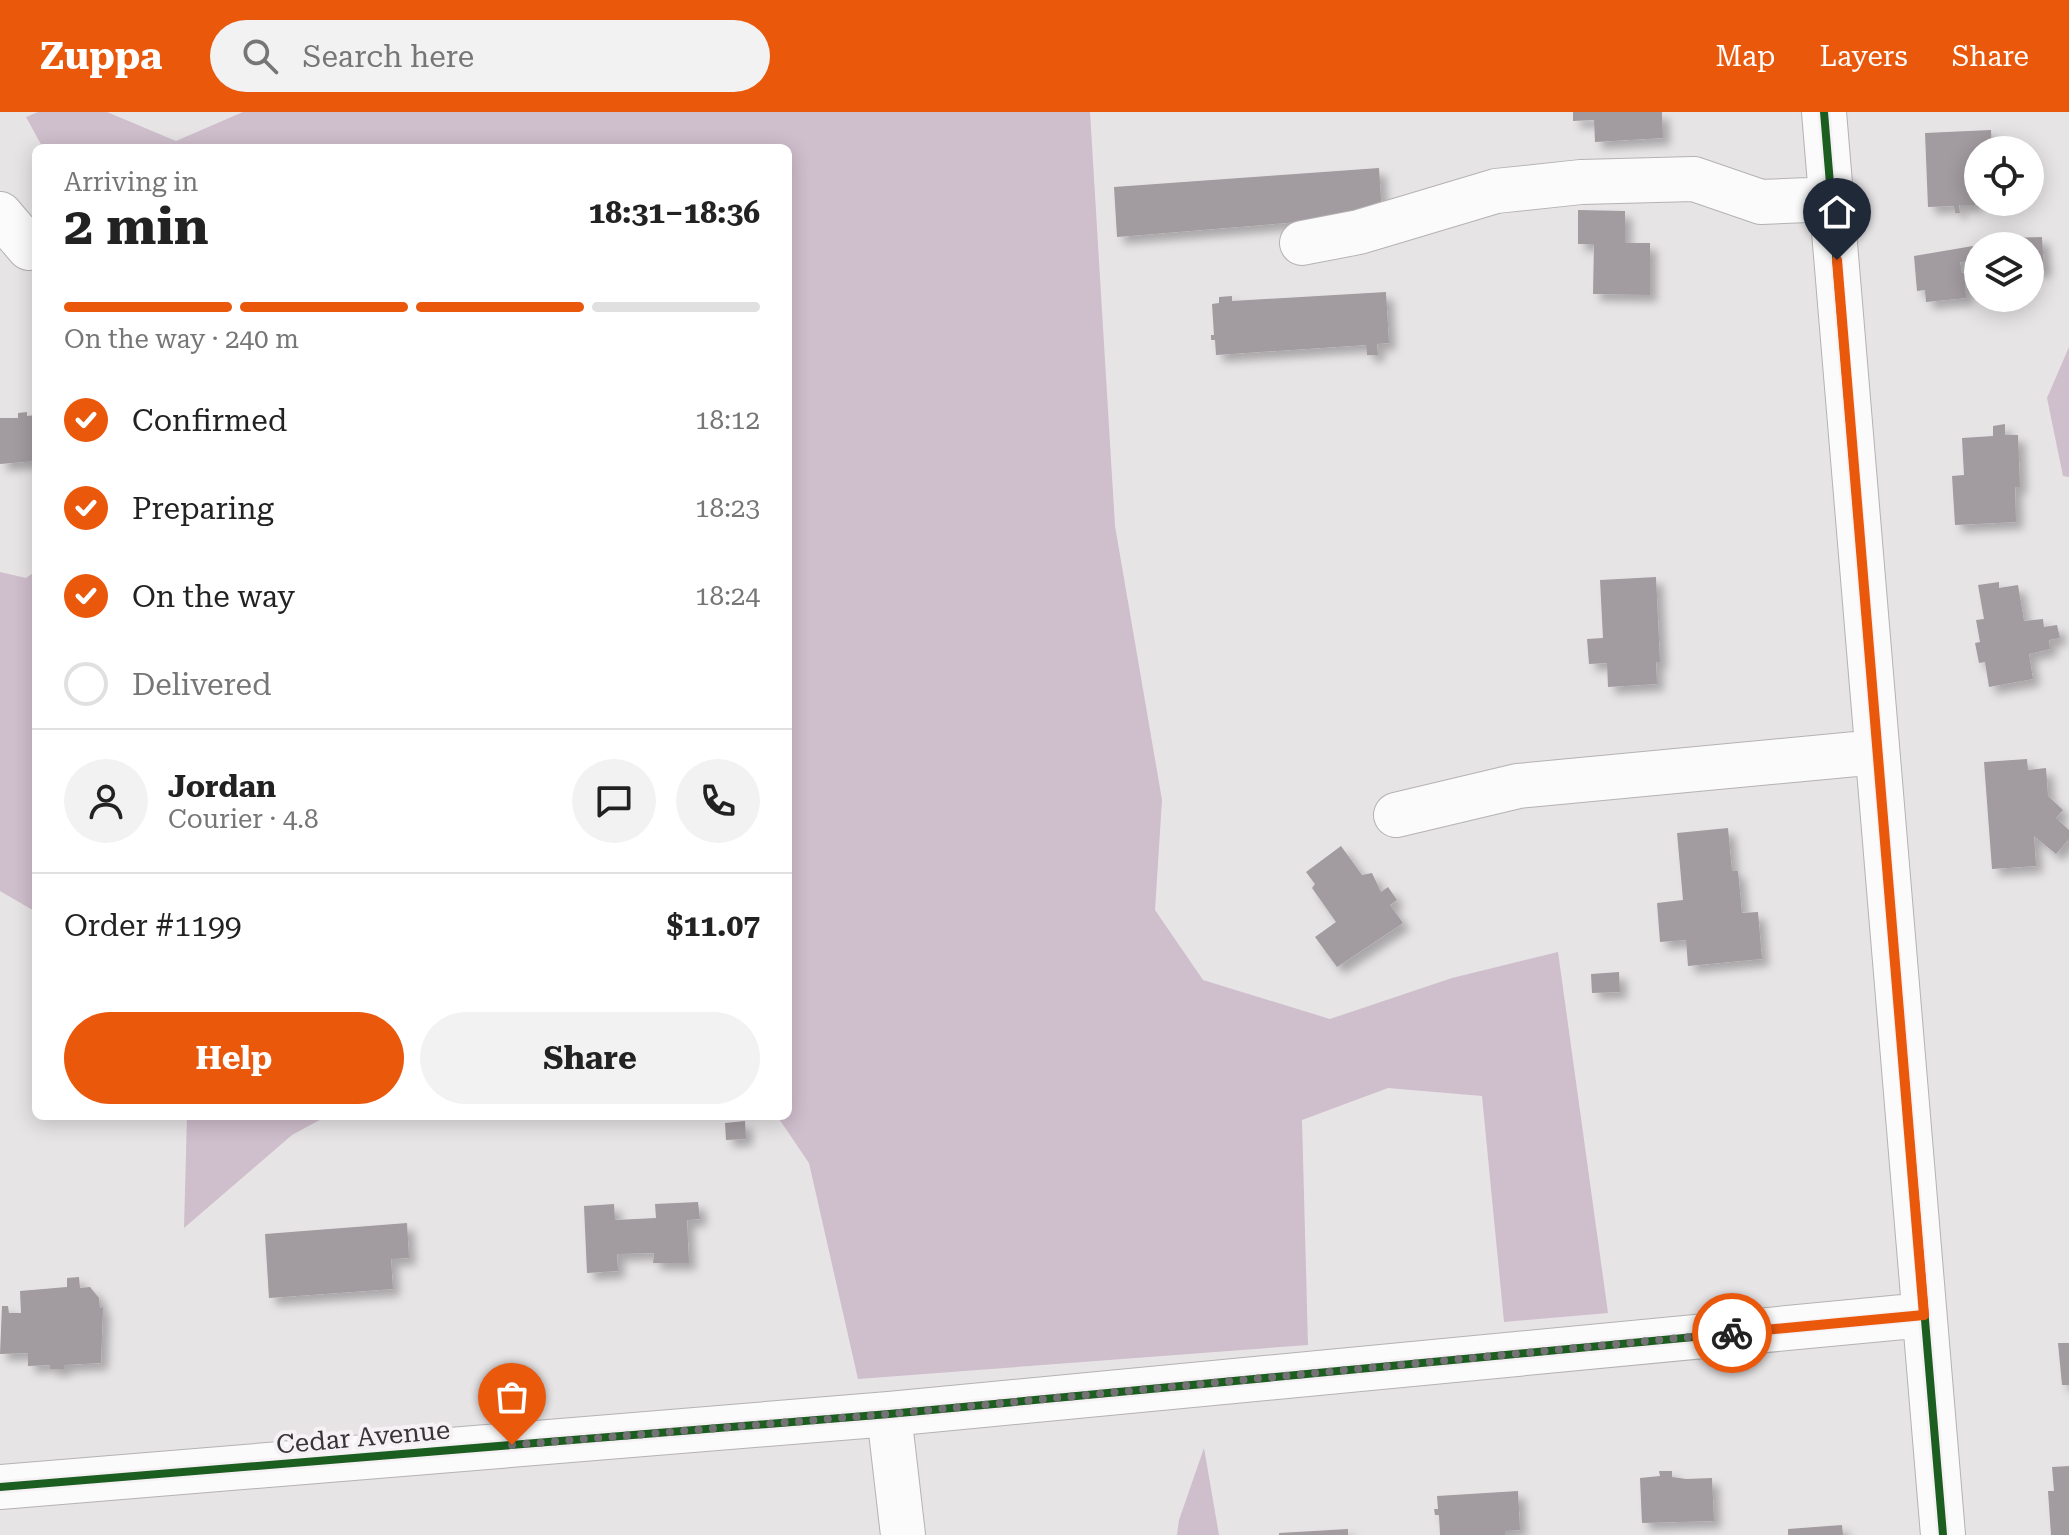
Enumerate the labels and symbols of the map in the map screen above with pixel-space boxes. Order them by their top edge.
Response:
pin [1803,178,1871,260]
courier [1692,1293,1772,1373]
pin [478,1363,546,1445]
street label: Cedar Avenue [275,1414,451,1460]

